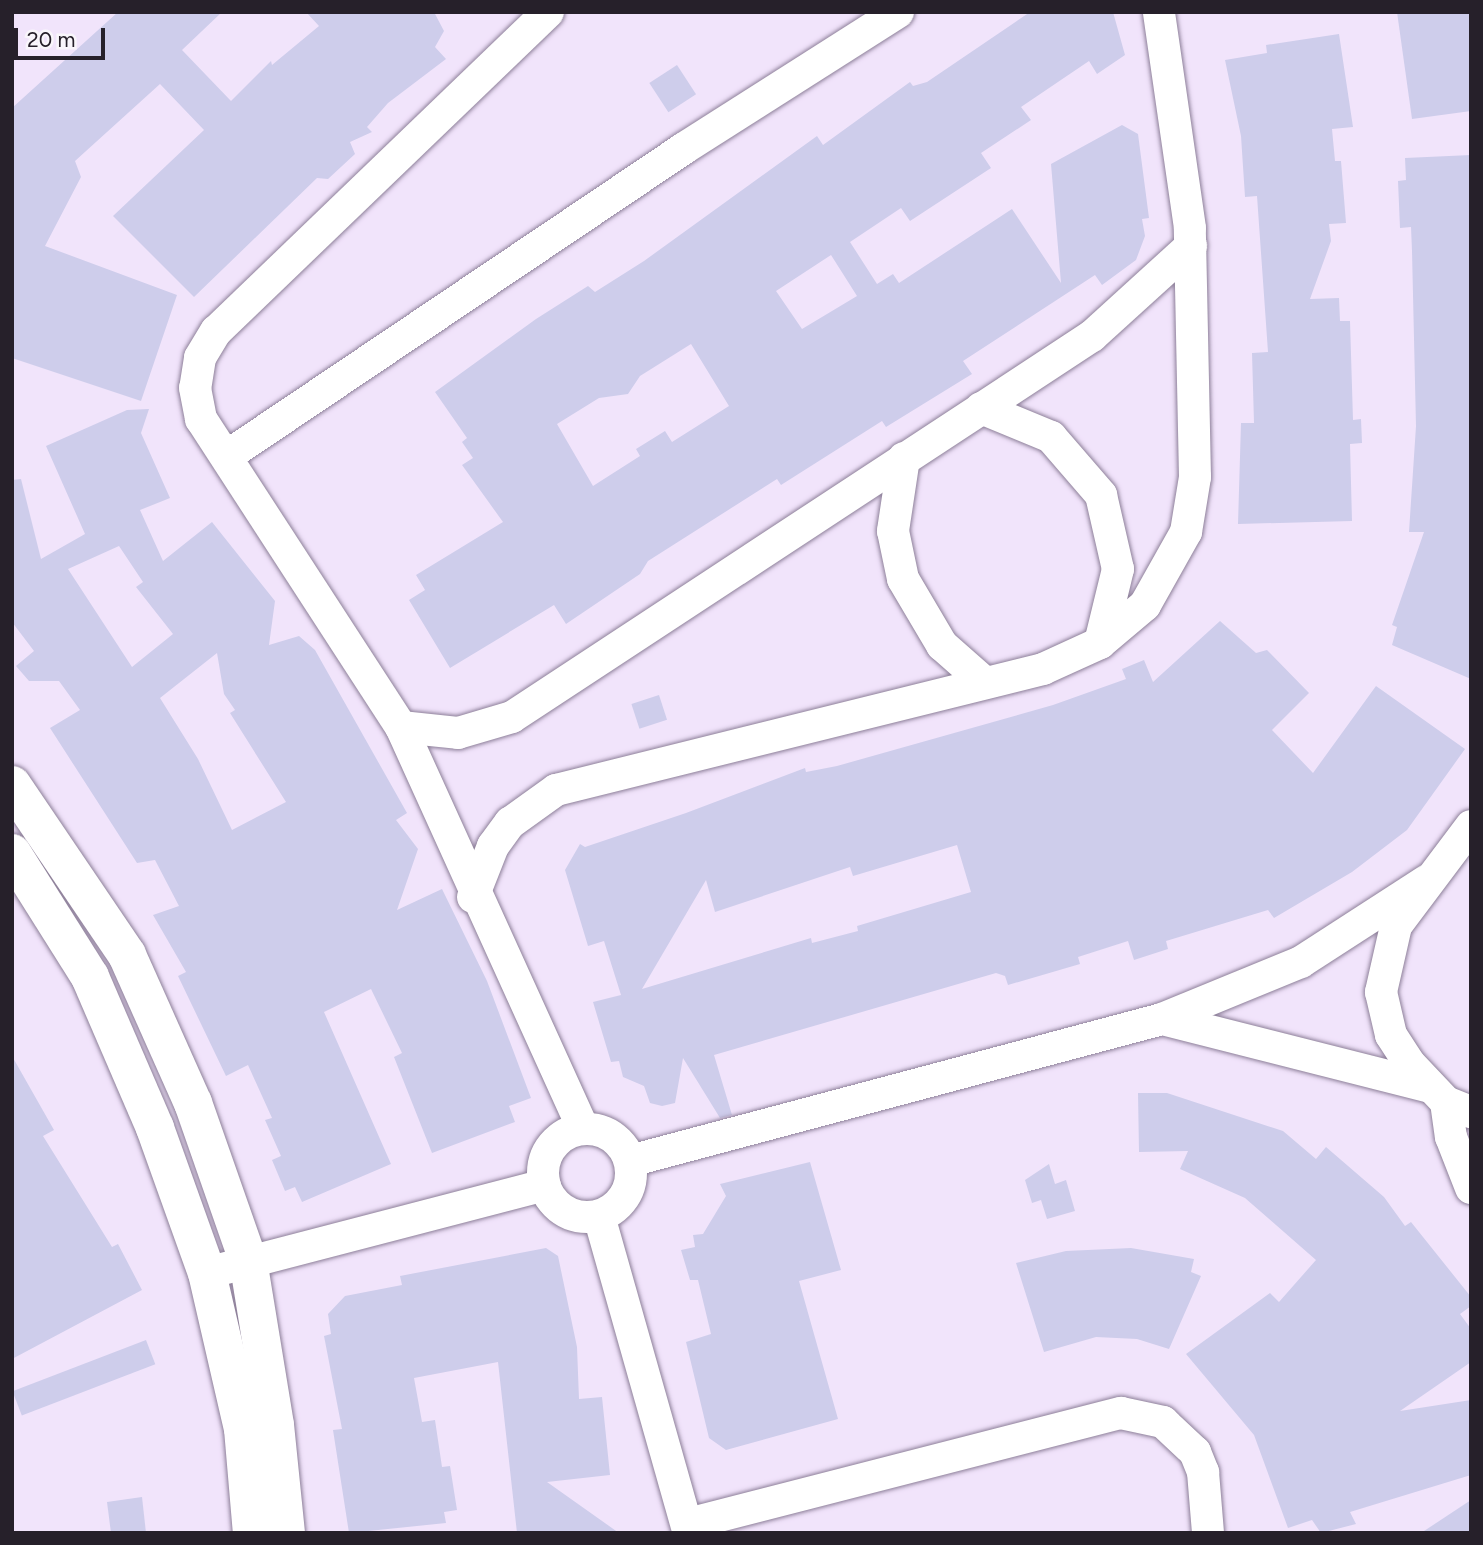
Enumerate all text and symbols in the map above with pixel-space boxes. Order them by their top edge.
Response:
scale bar [18,14,108,58]
text: 20 m [27,27,75,52]

